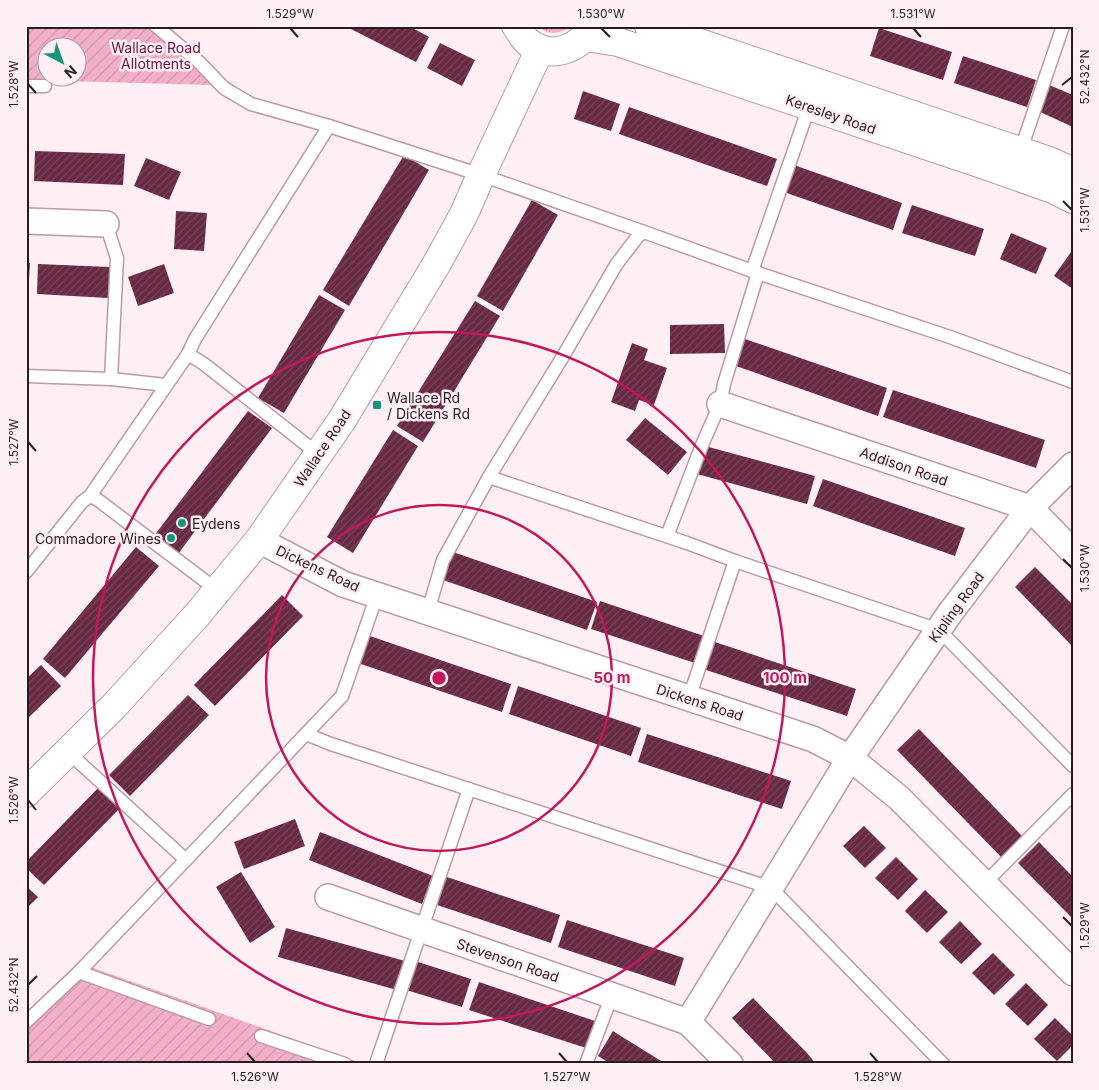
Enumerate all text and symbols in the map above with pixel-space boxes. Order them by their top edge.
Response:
text: 1.529°W [266,6,314,21]
text: 1.530°W [577,6,625,21]
text: 1.531°W [890,6,936,21]
north arrow [38,38,88,88]
park label: Wallace Road Allotments [111,39,201,72]
text: 52.432°N [1077,49,1092,105]
text: 1.528°W [6,60,21,108]
text: N [61,62,80,82]
street label: Keresley Road [784,91,878,137]
text: 1.531°W [1077,187,1092,233]
place label: Wallace Rd / Dickens Rd [387,389,470,422]
marker: Wallace Rd / Dickens Rd [371,399,383,411]
street label: Wallace Road [290,406,354,490]
text: 1.527°W [6,418,21,465]
street label: Addison Road [858,443,950,489]
place label: Eydens [192,515,240,532]
marker: Eydens [176,517,188,529]
place label: Commadore Wines [35,530,161,547]
marker: Commadore Wines [165,532,177,544]
street label: Dickens Road [273,541,363,595]
text: 1.530°W [1077,544,1092,592]
street label: Kipling Road [925,568,987,646]
text: 50 m [594,668,630,687]
text: 100 m [763,668,807,687]
centre of rings [430,669,448,687]
street label: Dickens Road [654,680,746,724]
text: 1.526°W [6,776,21,824]
text: 1.529°W [1077,902,1092,950]
street label: Stevenson Road [455,935,561,985]
text: 52.432°N [6,957,21,1013]
text: 1.526°W [231,1069,279,1084]
text: 1.527°W [544,1069,591,1084]
text: 1.528°W [854,1069,902,1084]

